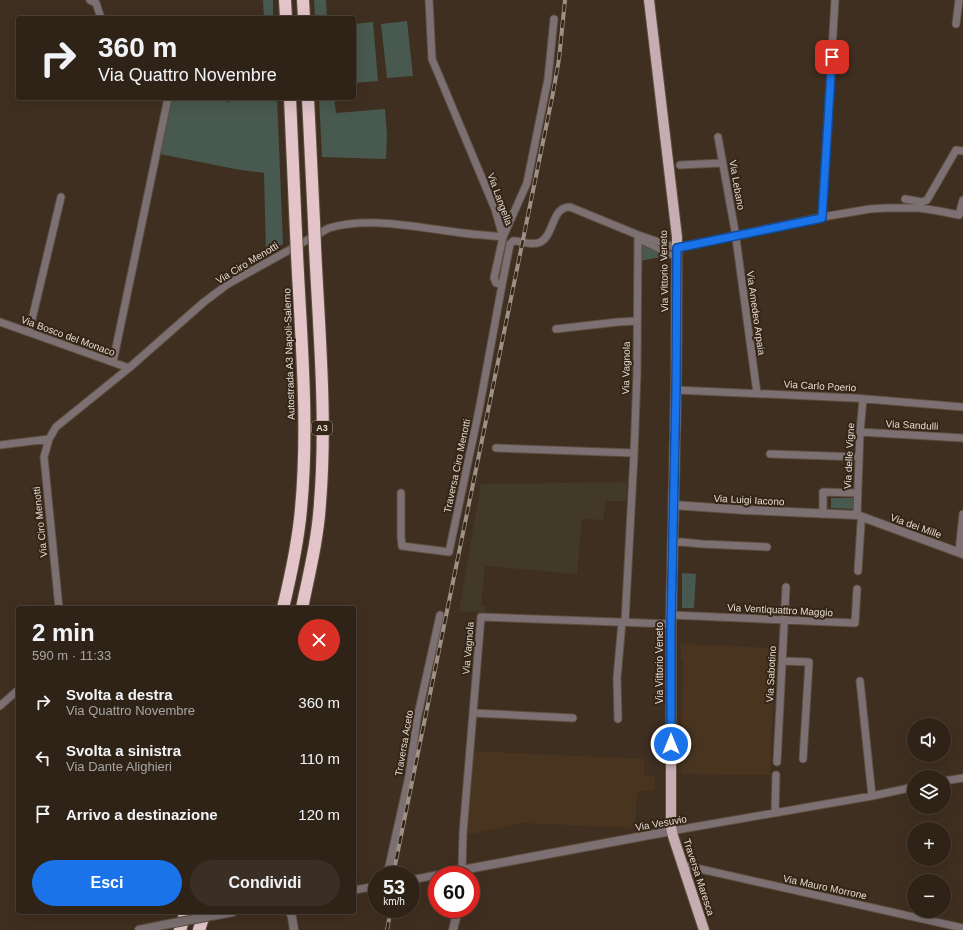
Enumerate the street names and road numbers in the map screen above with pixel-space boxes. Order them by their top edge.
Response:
street label: Via Lebano [727,159,747,211]
street label: Via Langella [485,171,515,227]
street label: Via Vittorio Veneto [658,230,670,312]
street label: Via Ciro Menotti [214,240,280,286]
street label: Via Amedeo Arpaia [745,270,767,356]
street label: Autostrada A3 Napoli-Salerno [281,288,297,420]
street label: Via Bosco del Monaco [19,314,117,358]
street label: Via Vagnola [620,341,632,395]
street label: Via Carlo Poerio [783,379,857,393]
street label: Traversa Ciro Menotti [442,418,472,514]
street label: Via Sandulli [885,418,939,432]
road number: A3 [312,421,332,435]
street label: Via delle Vigne [842,422,856,489]
street label: Via Ciro Menotti [31,486,49,558]
street label: Via Luigi Iacono [713,493,785,507]
street label: Via dei Mille [889,512,944,541]
street label: Via Ventiquattro Maggio [727,602,834,618]
street label: Via Vagnola [460,621,476,675]
street label: Via Vittorio Veneto [654,622,665,704]
street label: Via Sabotino [764,645,778,703]
street label: Traversa Aceto [393,709,415,777]
street label: Via Vesuvio [634,813,688,833]
street label: Traversa Maresca [681,837,717,917]
street label: Via Mauro Morrone [782,873,868,901]

